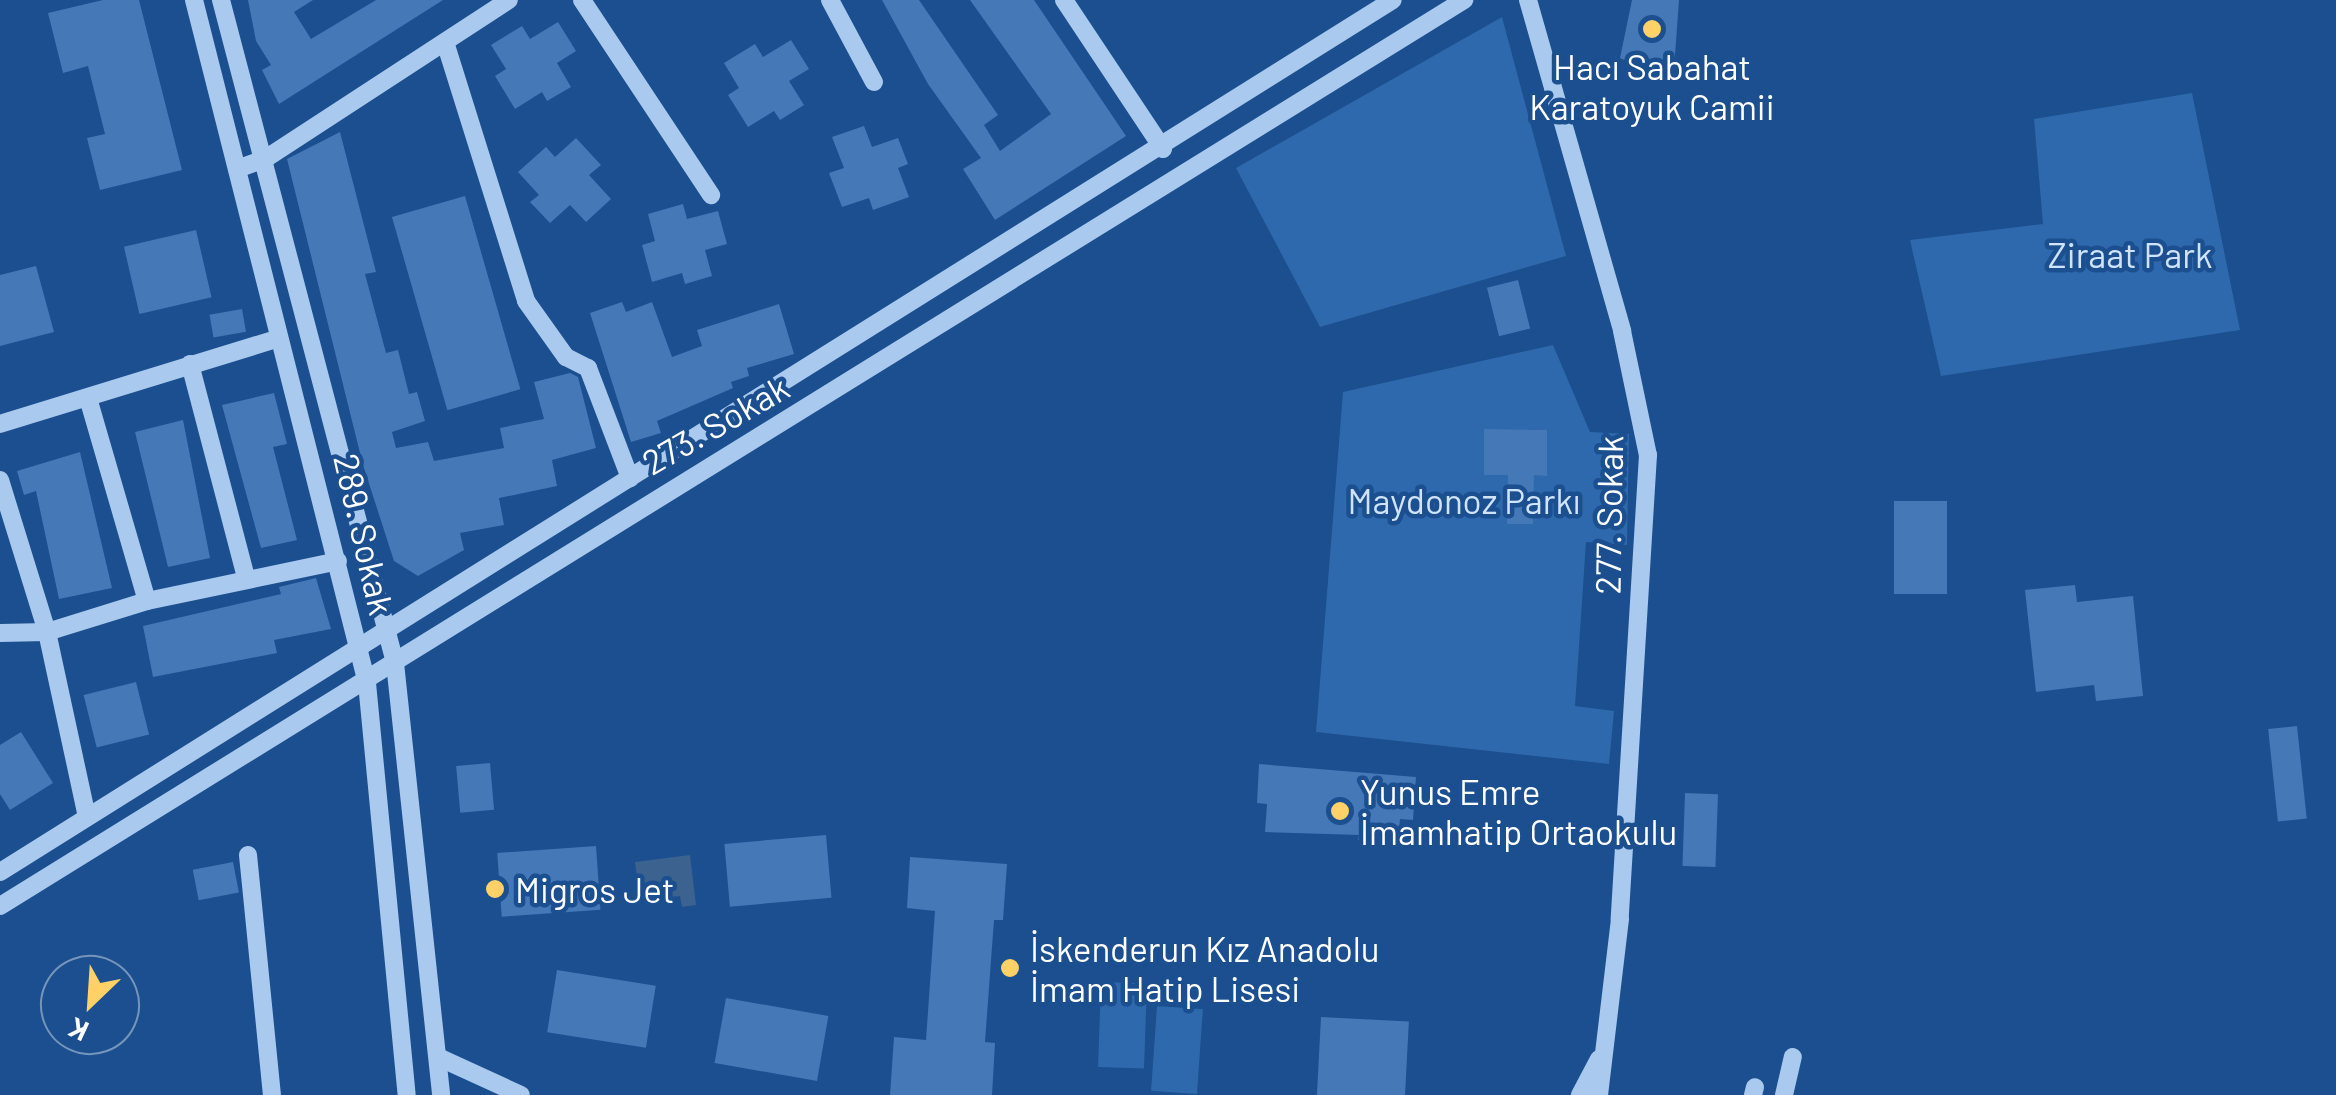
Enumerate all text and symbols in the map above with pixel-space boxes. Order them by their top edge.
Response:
marker: Hacı Sabahat Karatoyuk Camii [1641,18,1663,40]
place label: Hacı Sabahat Karatoyuk Camii [1529,45,1775,127]
park label: Ziraat Park [2048,233,2212,275]
street label: 273. Sokak [634,365,796,483]
street label: 277. Sokak [1586,435,1630,595]
street label: 289. Sokak [326,449,404,619]
park label: Maydonoz Parkı [1348,479,1580,521]
place label: Yunus Emre İmamhatip Ortaokulu [1360,770,1677,852]
marker: Yunus Emre İmamhatip Ortaokulu [1329,800,1351,822]
place label: Migros Jet [515,868,674,910]
marker: Migros Jet [484,878,506,900]
place label: İskenderun Kız Anadolu İmam Hatip Lisesi [1030,927,1380,1009]
north arrow [40,955,140,1055]
marker: İskenderun Kız Anadolu İmam Hatip Lisesi [999,957,1021,979]
text: K [63,1011,93,1049]

